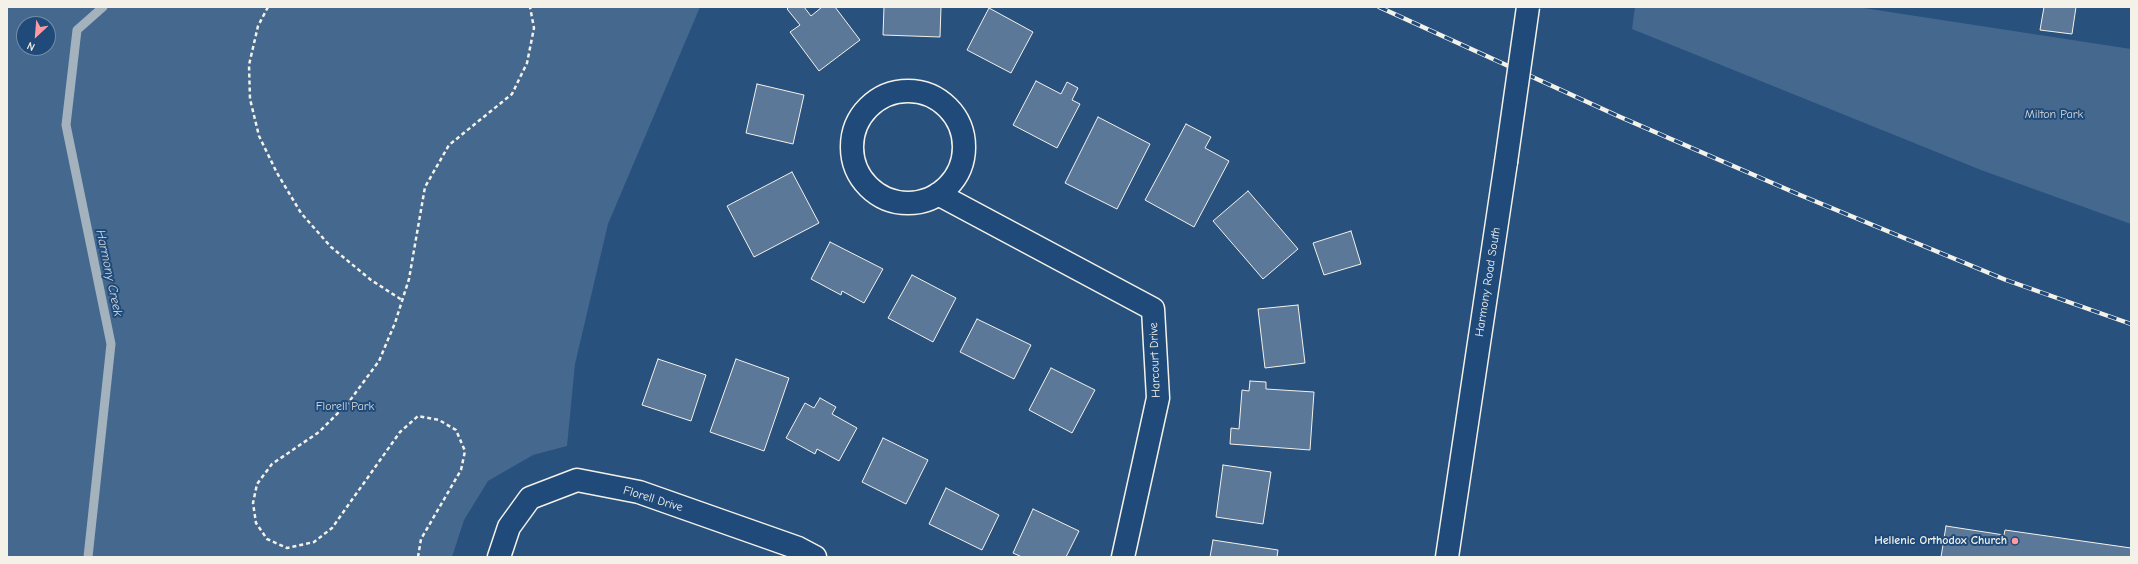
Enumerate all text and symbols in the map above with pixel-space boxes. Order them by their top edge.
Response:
north arrow [16,16,56,56]
text: N [25,39,37,54]
park label: Milton Park [2025,108,2083,122]
street label: Harmony Road South [1472,226,1504,338]
water label: Harmony Creek [92,228,126,318]
street label: Harcourt Drive [1146,322,1164,398]
park label: Florell Park [316,400,374,414]
street label: Florell Drive [621,483,685,515]
place label: Hellenic Orthodox Church [1874,534,2007,548]
marker: Hellenic Orthodox Church [2010,536,2020,546]

